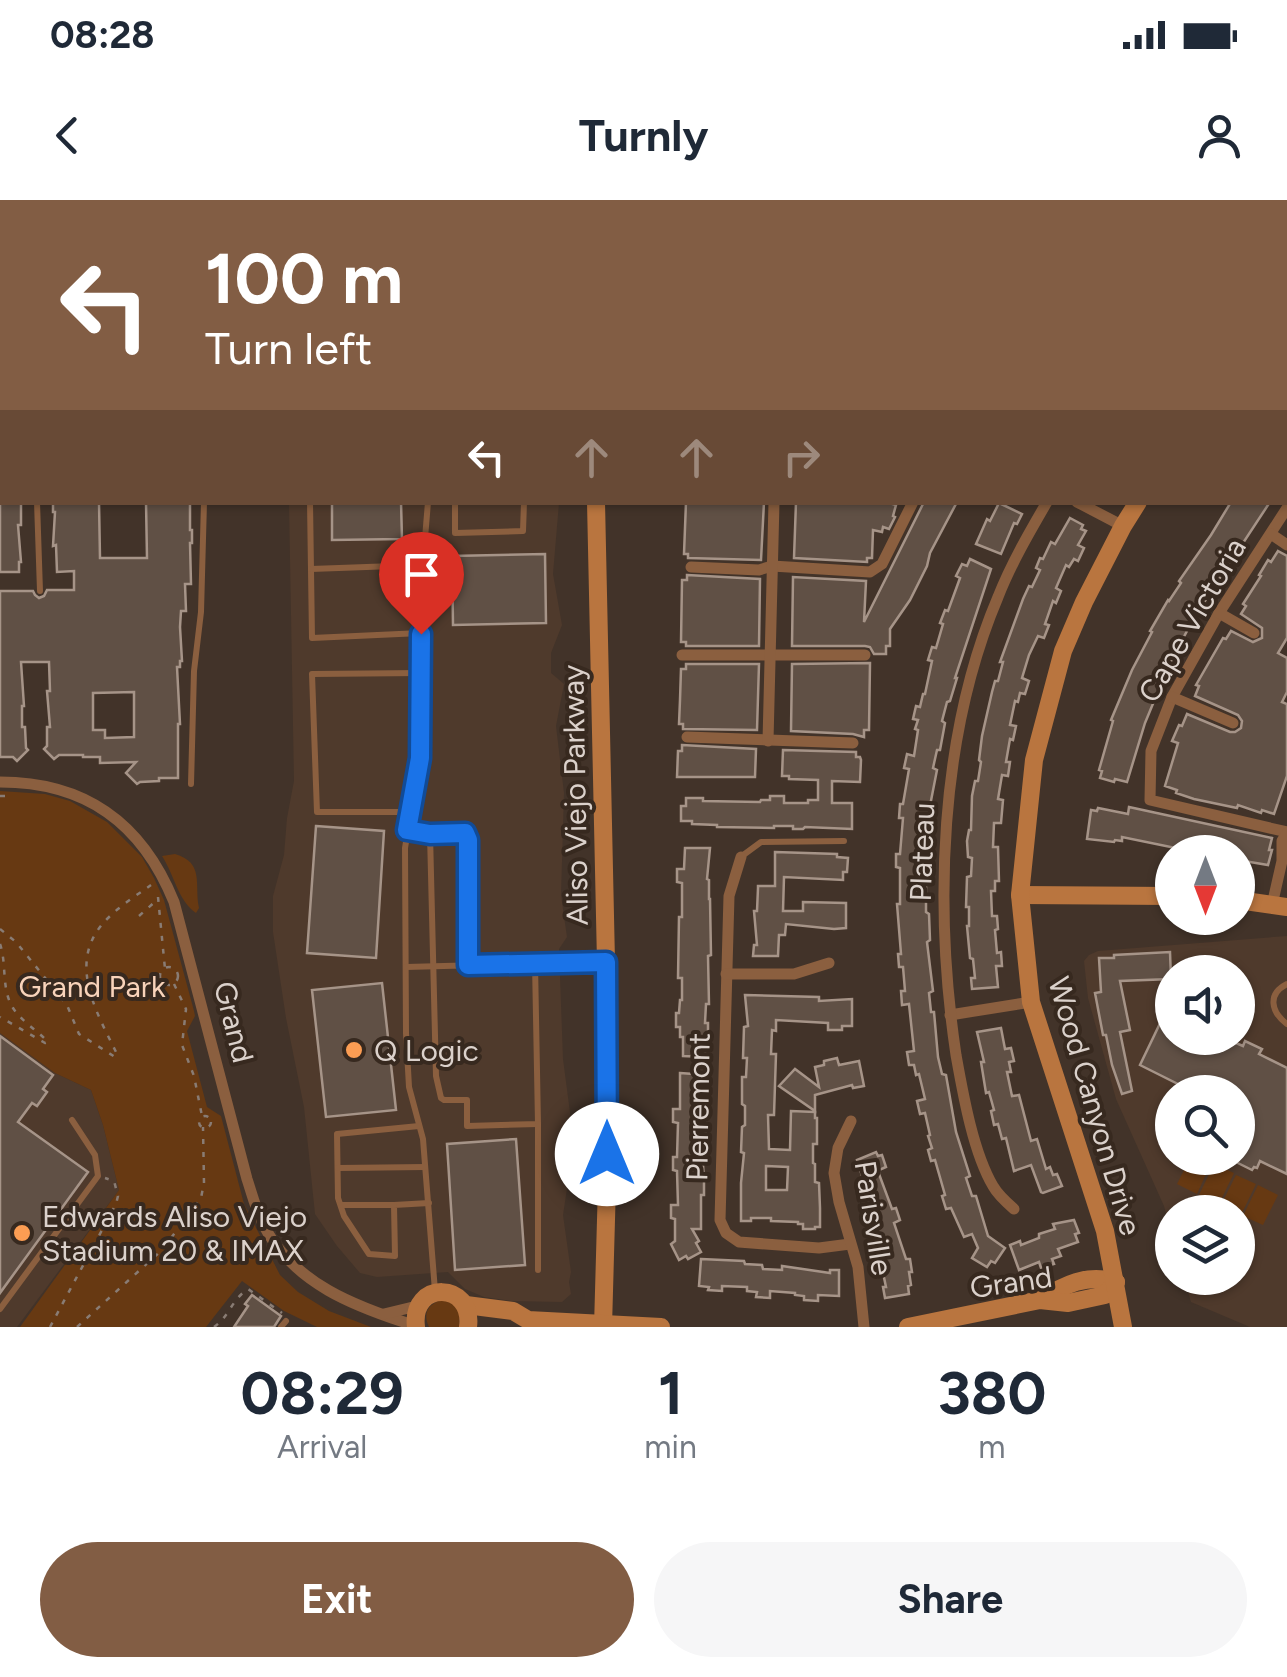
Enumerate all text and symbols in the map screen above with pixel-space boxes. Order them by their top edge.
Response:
text: 08:28 [50,12,155,58]
icon: back [40,108,95,163]
text: Turnly [579,108,708,162]
icon: person [1192,108,1247,163]
text: 100 m [205,236,403,321]
icon: left [40,240,170,370]
text: Turn left [205,321,372,375]
icon: left [459,430,514,485]
icon: ahead [564,430,619,485]
icon: ahead [669,430,724,485]
icon: right [774,430,829,485]
street label: Cape Victoria [1130,531,1254,709]
pin [379,532,464,635]
icon: arrive [394,547,449,602]
street label: Aliso Viejo Parkway [554,664,596,926]
street label: Plateau [902,802,942,902]
north arrow [1155,835,1255,935]
map controls [1155,835,1255,1295]
button: sound [1155,955,1255,1055]
park label: Grand Park [18,968,166,1005]
street label: Wood Canyon Drive [1040,972,1150,1240]
street label: Grand [206,977,262,1067]
place label: Q Logic [374,1032,479,1069]
street label: Pierremont [678,1032,718,1182]
marker: Q Logic [343,1039,365,1061]
button: search [1155,1075,1255,1175]
position arrow [555,1102,659,1206]
street label: Parisville [847,1158,901,1278]
button: layers [1155,1195,1255,1295]
place label: Edwards Aliso Viejo Stadium 20 & IMAX [42,1198,307,1269]
marker: Edwards Aliso Viejo Stadium 20 & IMAX [11,1222,33,1244]
street label: Grand [968,1258,1054,1306]
text: 08:29 [241,1357,404,1429]
text: 1 [658,1357,683,1429]
text: 380 [937,1357,1046,1429]
text: Arrival [277,1428,367,1466]
text: min [644,1428,697,1466]
text: m [978,1428,1006,1466]
button: Exit [40,1542,634,1657]
button: Share [654,1542,1247,1657]

